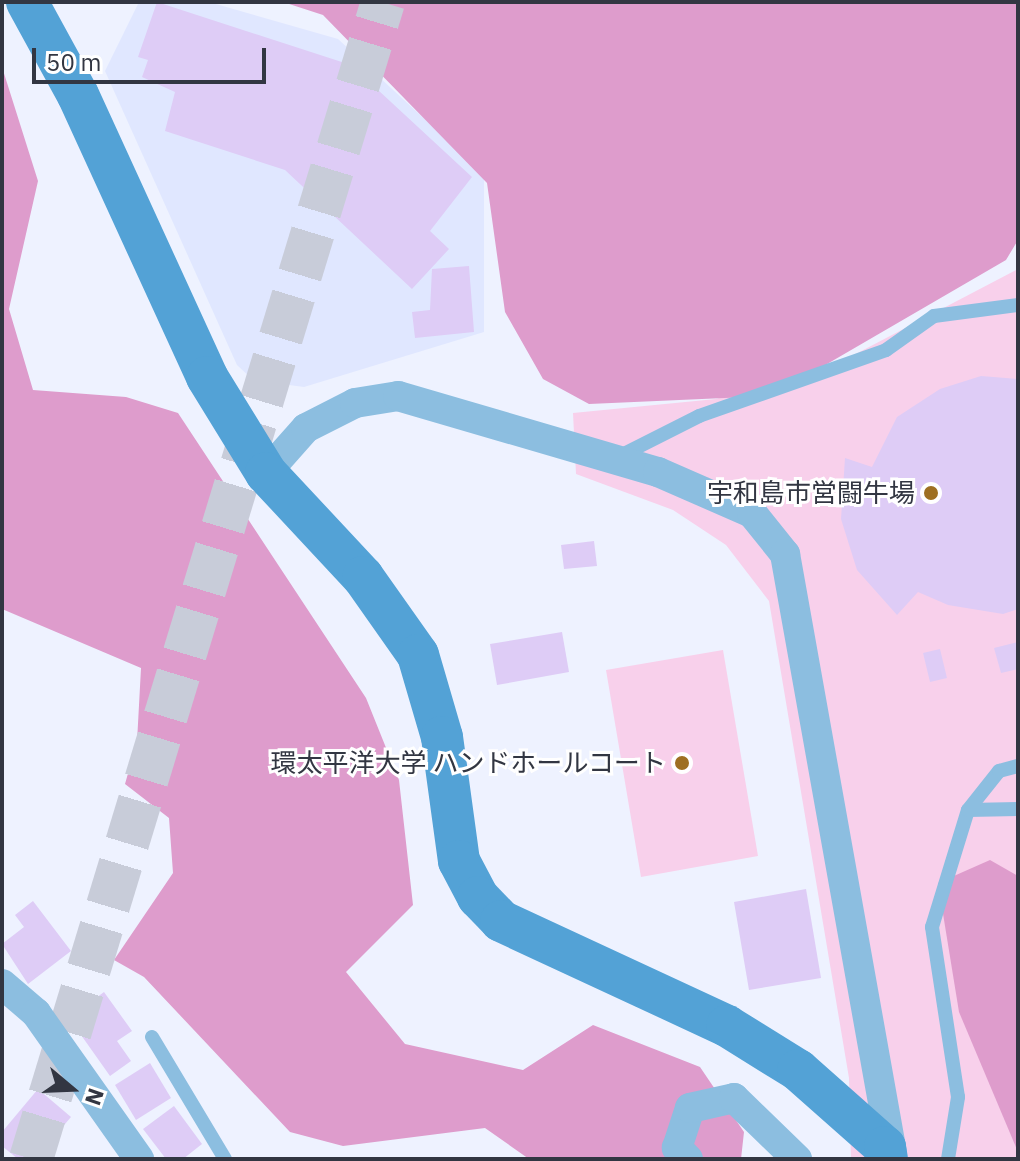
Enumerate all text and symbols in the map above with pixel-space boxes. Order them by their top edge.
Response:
scale bar [36,32,270,82]
text: 50 m [46,46,101,78]
place label: 宇和島市営闘牛場 [707,477,915,509]
marker: 宇和島市営闘牛場 [922,484,940,502]
place label: 環太平洋大学 ハンドホールコート [270,747,666,779]
marker: 環太平洋大学 ハンドホールコート [673,754,691,772]
north arrow [32,1049,112,1129]
text: N [79,1085,111,1109]

